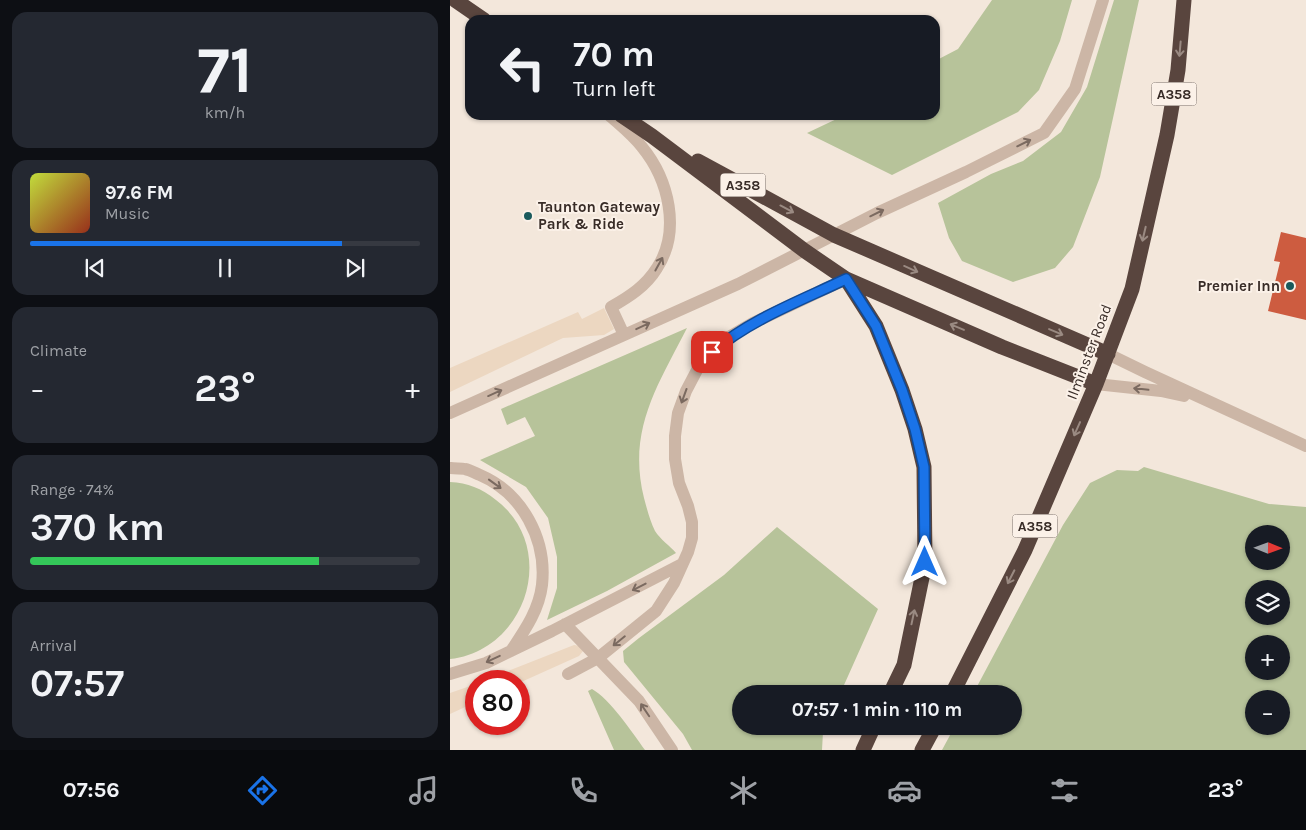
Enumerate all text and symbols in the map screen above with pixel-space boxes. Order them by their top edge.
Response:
text: 71 [197,32,253,108]
text: 70 m [573,34,655,75]
icon: left [490,35,555,100]
one-way arrow [1175,40,1185,56]
text: Turn left [573,76,656,102]
road number: A358 [1152,82,1196,106]
text: km/h [205,103,245,122]
one-way arrow [1016,137,1031,147]
road number: A358 [720,174,766,196]
text: 97.6 FM [105,182,173,204]
place label: Taunton Gateway Park & Ride [538,198,661,233]
text: Music [105,204,150,223]
one-way arrow [780,204,795,214]
one-way arrow [870,208,885,218]
marker: Taunton Gateway Park & Ride [522,210,534,222]
one-way arrow [1139,225,1148,241]
icon: previous [81,254,109,282]
icon: pause [211,254,239,282]
icon: next [341,254,369,282]
one-way arrow [654,256,664,271]
one-way arrow [903,264,918,274]
place label: Premier Inn [1197,277,1280,295]
marker: Premier Inn [1284,280,1296,292]
street label: Ilminster Road [1063,302,1115,402]
one-way arrow [635,321,650,331]
one-way arrow [950,322,965,332]
one-way arrow [1048,327,1063,337]
pin [691,331,733,373]
icon: arrive [698,338,726,366]
text: Climate [30,341,87,360]
text: 23° [194,366,256,411]
text: − [30,372,45,405]
text: + [405,372,420,405]
one-way arrow [1133,384,1149,394]
one-way arrow [487,388,502,398]
one-way arrow [679,388,688,403]
one-way arrow [1071,421,1081,436]
one-way arrow [488,479,502,489]
text: Range · 74% [30,480,114,499]
text: 370 km [30,505,165,550]
road number: A358 [1012,514,1058,538]
north arrow [1245,525,1290,570]
map controls [1245,525,1290,735]
position arrow [898,535,950,587]
one-way arrow [1006,570,1016,585]
button: layers [1245,580,1290,625]
one-way arrow [632,583,647,592]
one-way arrow [909,610,919,626]
one-way arrow [613,635,626,646]
button: + [1245,635,1290,680]
text: Arrival [30,636,77,655]
one-way arrow [486,655,501,665]
text: 07:57 [30,661,124,706]
speed limit sign: 80 [465,670,530,735]
button: − [1245,690,1290,735]
text: 07:57 · 1 min · 110 m [792,699,962,721]
one-way arrow [640,703,650,717]
icon: directions [245,773,280,808]
icon: music [406,773,441,808]
icon: phone [566,773,601,808]
icon: climate [726,773,761,808]
icon: car [887,773,922,808]
icon: filters [1047,773,1082,808]
text: 07:56 [63,777,120,803]
text: 23° [1208,777,1243,803]

